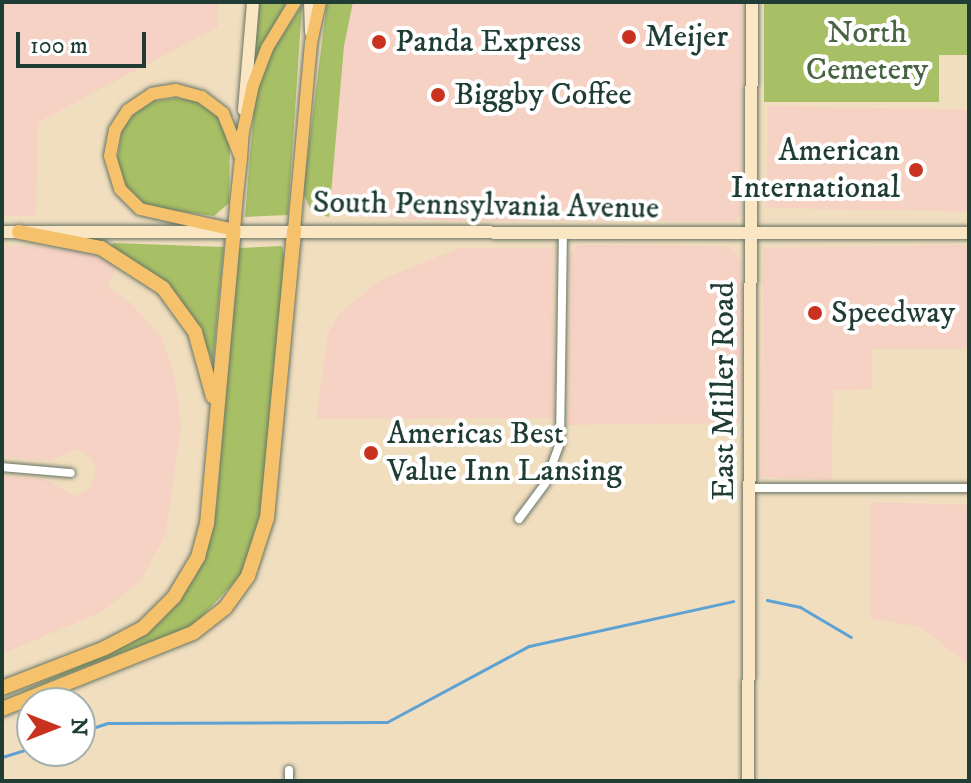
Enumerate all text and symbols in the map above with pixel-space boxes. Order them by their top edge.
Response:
park label: North Cemetery [806,15,928,90]
scale bar [20,16,150,66]
place label: Meijer [645,18,728,56]
place label: Panda Express [395,23,581,61]
marker: Meijer [620,28,638,46]
text: 100 m [30,31,88,61]
marker: Panda Express [370,33,388,51]
place label: Biggby Coffee [454,76,632,114]
marker: Biggby Coffee [429,86,447,104]
place label: American International [731,133,900,208]
marker: American International [907,161,925,179]
street label: South Pennsylvania Avenue [312,184,660,228]
street label: East Miller Road [705,282,743,500]
place label: Speedway [831,294,955,332]
marker: Speedway [806,304,824,322]
place label: Americas Best Value Inn Lansing [387,416,622,491]
marker: Americas Best Value Inn Lansing [362,444,380,462]
north arrow [16,687,96,767]
text: N [65,718,92,736]

